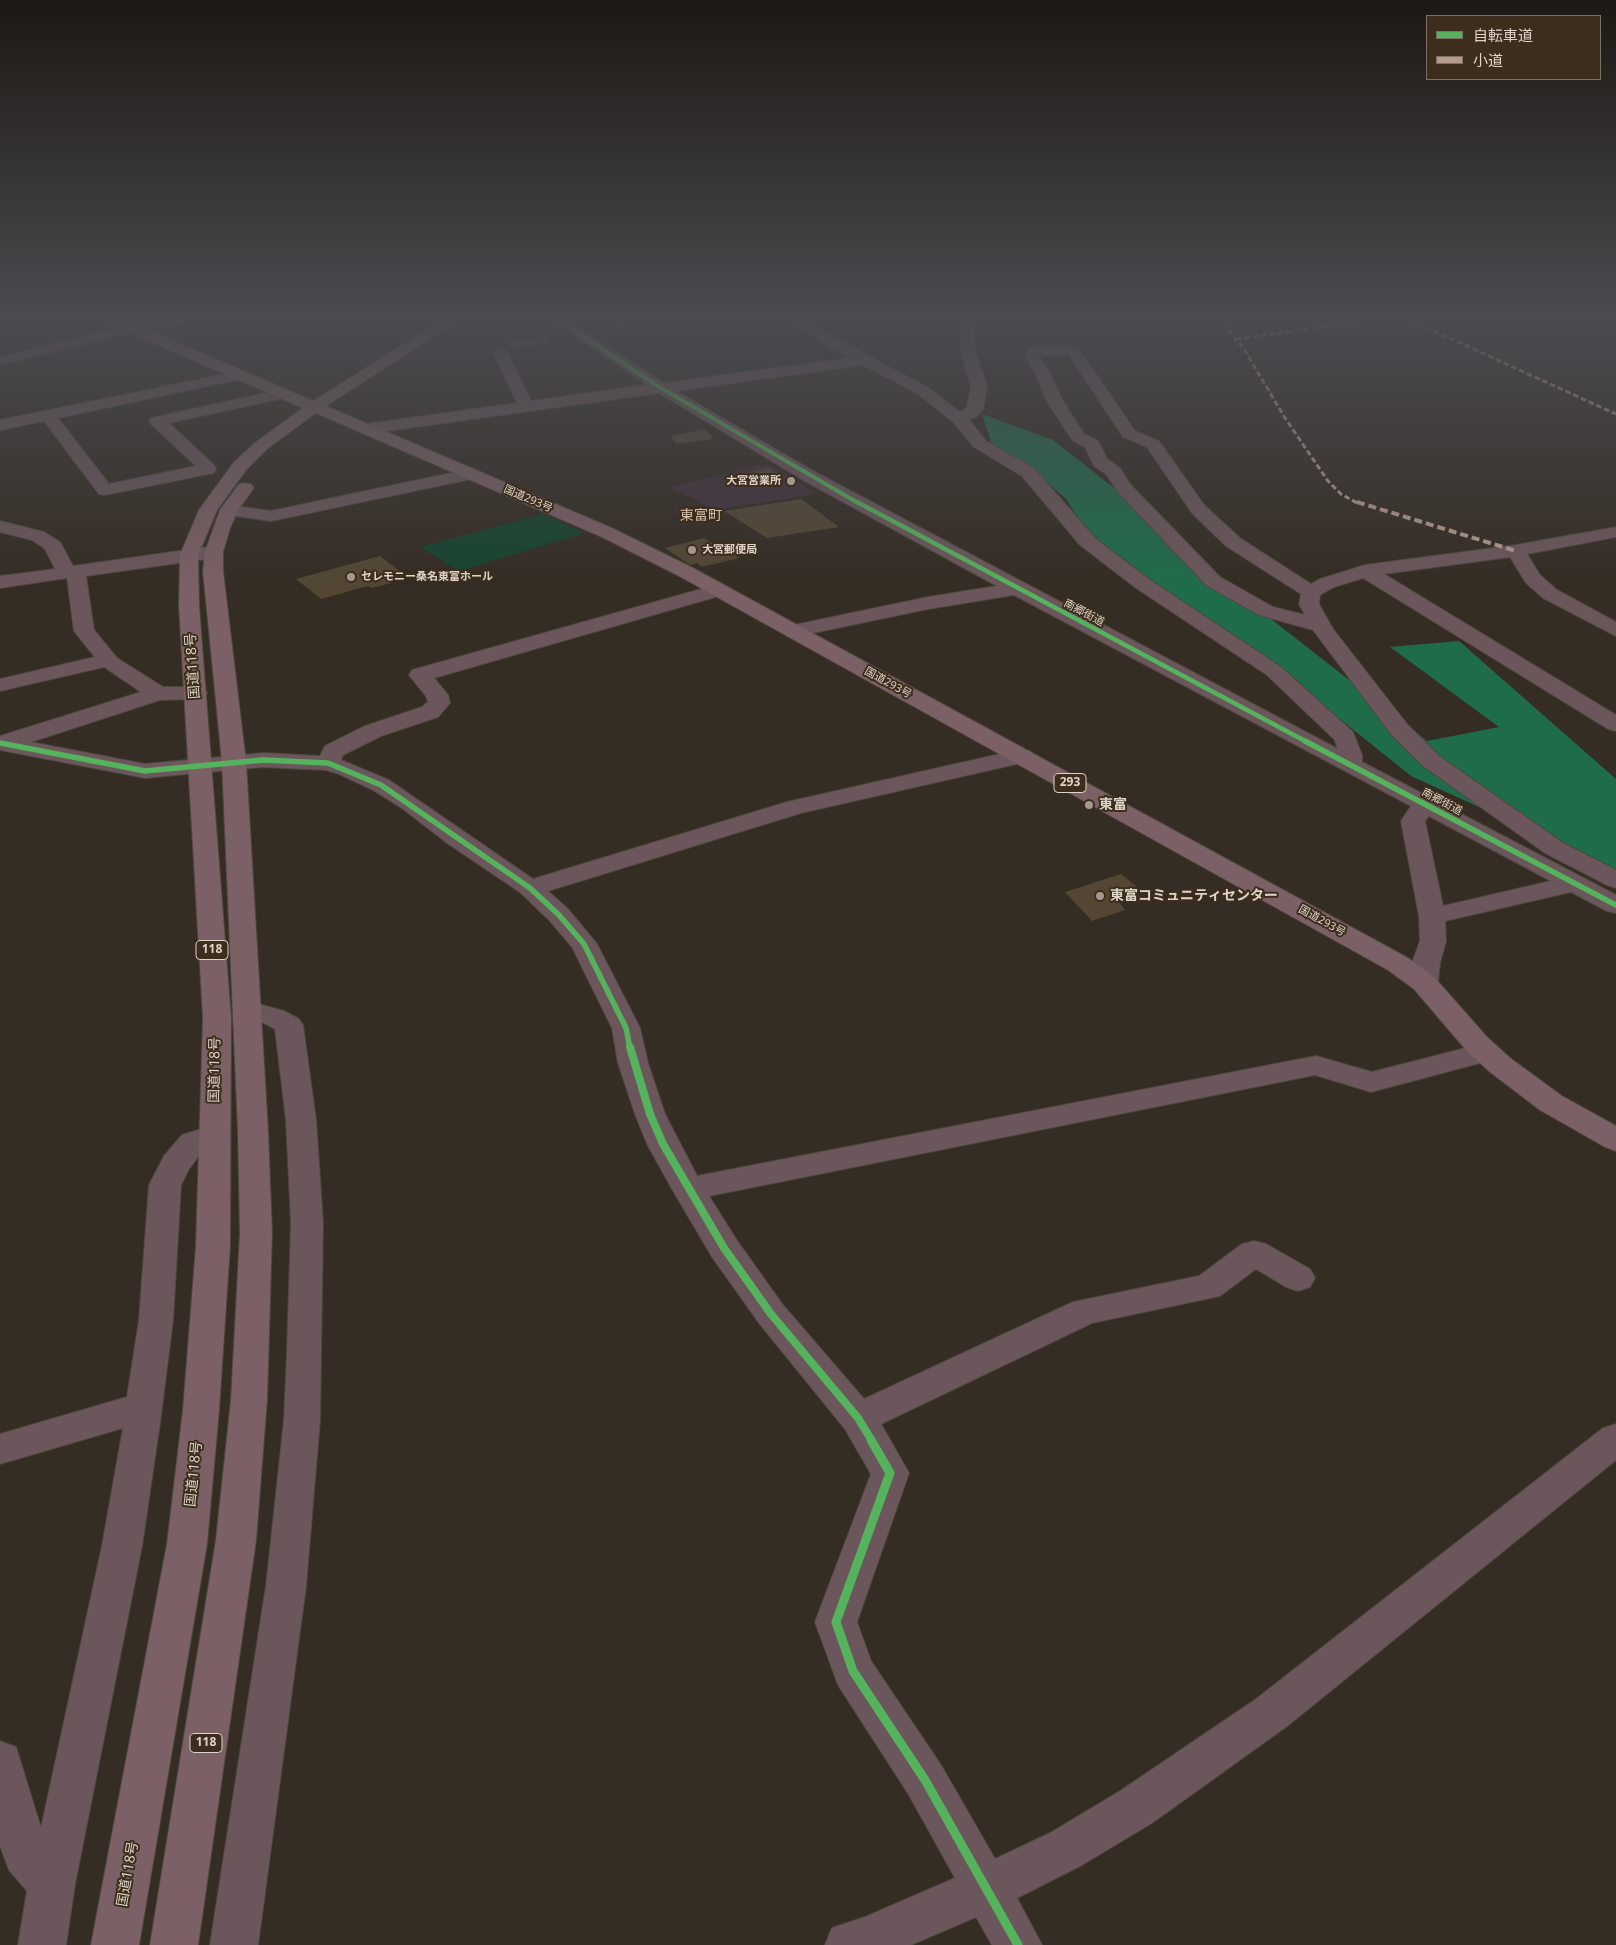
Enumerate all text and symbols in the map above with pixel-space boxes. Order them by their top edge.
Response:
legend [1426,15,1601,80]
text: 自転車道 [1473,25,1533,45]
text: 小道 [1473,50,1503,70]
place label: 大宮営業所 [726,474,781,488]
marker: 大宮営業所 [785,475,797,487]
street label: 国道293号 [502,483,554,515]
district label: 東富町 [680,508,722,524]
place label: 大宮郵便局 [702,543,757,557]
marker: 大宮郵便局 [686,544,698,556]
place label: セレモニー桑名東富ホール [361,570,493,584]
marker: セレモニー桑名東富ホール [345,571,357,583]
street label: 南郷街道 [1061,597,1107,629]
street label: 国道118号 [182,632,204,700]
street label: 国道293号 [862,665,914,701]
road number: 293 [1054,774,1086,792]
street label: 南郷街道 [1419,786,1465,818]
place label: 東富 [1099,797,1127,813]
marker: 東富 [1083,799,1095,811]
place label: 東富コミュニティセンター [1110,888,1278,904]
marker: 東富コミュニティセンター [1094,890,1106,902]
street label: 国道293号 [1296,903,1348,939]
road number: 118 [196,940,228,960]
street label: 国道118号 [206,1037,224,1103]
street label: 国道118号 [182,1440,206,1508]
road number: 118 [190,1734,222,1752]
street label: 国道118号 [114,1840,142,1908]

